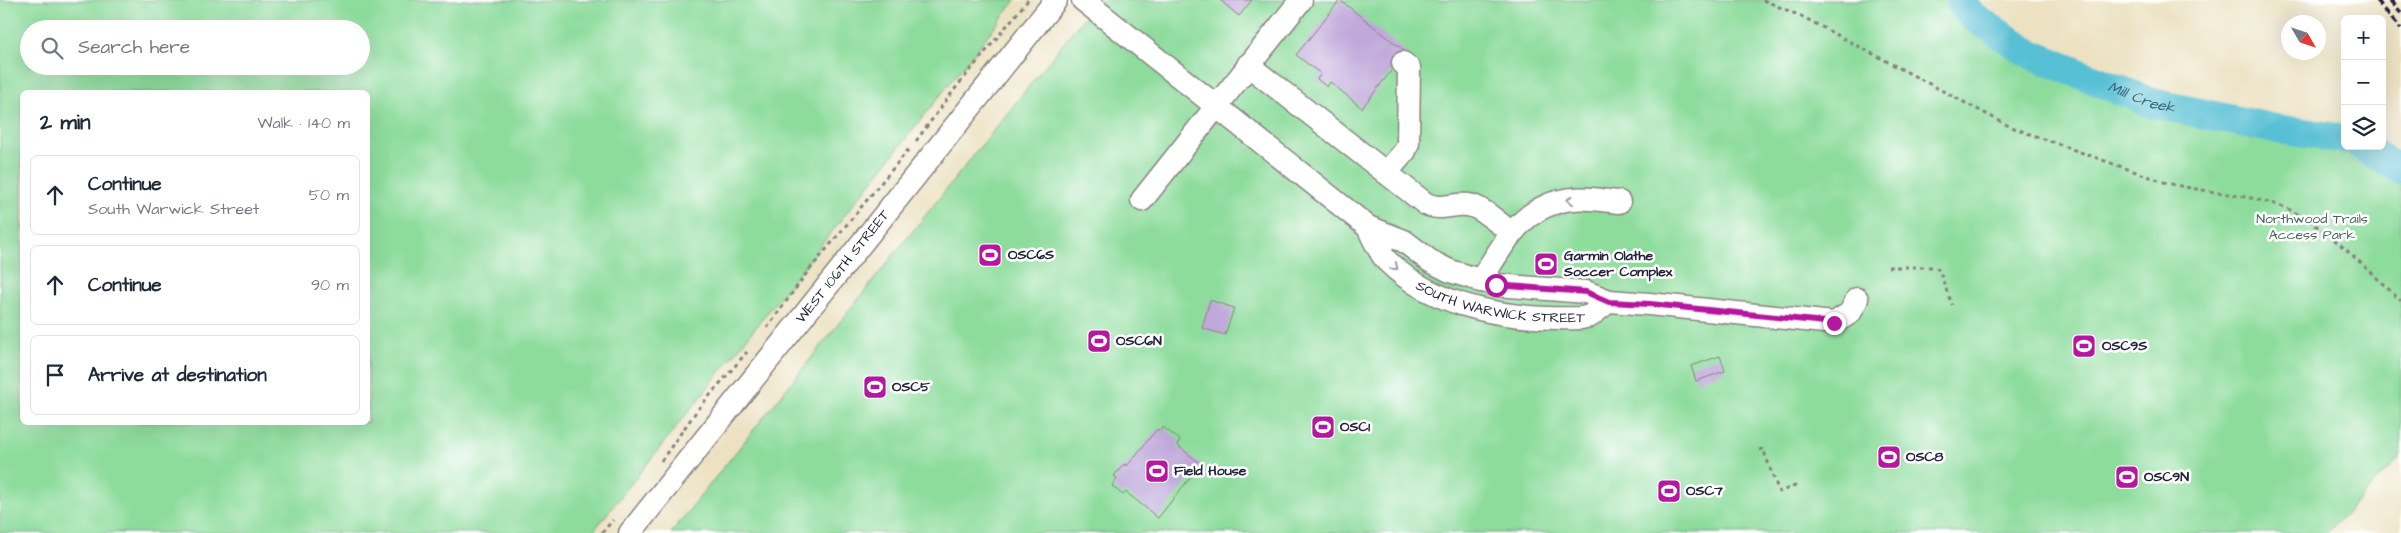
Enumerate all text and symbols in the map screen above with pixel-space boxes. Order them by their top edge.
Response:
north arrow [2281,15,2326,60]
map controls [2341,15,2386,150]
button: + [2341,15,2386,60]
search box [20,20,370,75]
icon: search [38,34,66,62]
text: Search here [78,34,190,61]
button: − [2341,60,2386,105]
water label: Mill Creek [2105,76,2178,118]
button: layers [2341,105,2386,150]
text: 2 min [40,108,90,137]
text: Walk · 140 m [258,112,350,134]
text: Continue [88,171,162,198]
icon: ahead [41,181,69,209]
text: 50 m [309,184,349,206]
one-way arrow [1566,194,1574,205]
text: South Warwick Street [88,198,259,220]
street label: WEST 106TH STREET [791,205,895,328]
park label: Northwood Trails Access Park [2256,209,2368,245]
sports icon: OSC6S [977,242,1003,268]
place label: OSC6S [1008,245,1054,265]
place label: Garmin Olathe Soccer Complex [1563,246,1673,282]
sports icon: Garmin Olathe Soccer Complex [1533,251,1559,277]
one-way arrow [1389,262,1398,270]
icon: ahead [41,271,69,299]
text: Continue [88,272,162,299]
text: 90 m [311,274,349,296]
route start [1485,274,1508,297]
street label: SOUTH WARWICK STREET [1412,276,1586,328]
route end [1823,312,1846,335]
sports icon: OSC6N [1086,328,1112,354]
place label: OSC6N [1116,331,1162,351]
sports icon: OSC9S [2071,333,2097,359]
place label: OSC9S [2102,336,2147,356]
icon: arrive [41,361,69,389]
text: Arrive at destination [88,362,267,389]
sports icon: OSC5 [862,374,888,400]
place label: OSC5 [892,377,931,397]
sports icon: OSC1 [1310,414,1336,440]
place label: OSC1 [1340,417,1370,437]
sports icon: OSC8 [1876,444,1902,470]
place label: OSC8 [1906,447,1943,467]
sports icon: Field House [1144,458,1170,484]
place label: Field House [1174,461,1247,481]
sports icon: OSC9N [2114,464,2140,490]
place label: OSC9N [2144,467,2189,487]
sports icon: OSC7 [1656,478,1682,504]
place label: OSC7 [1686,481,1723,501]

